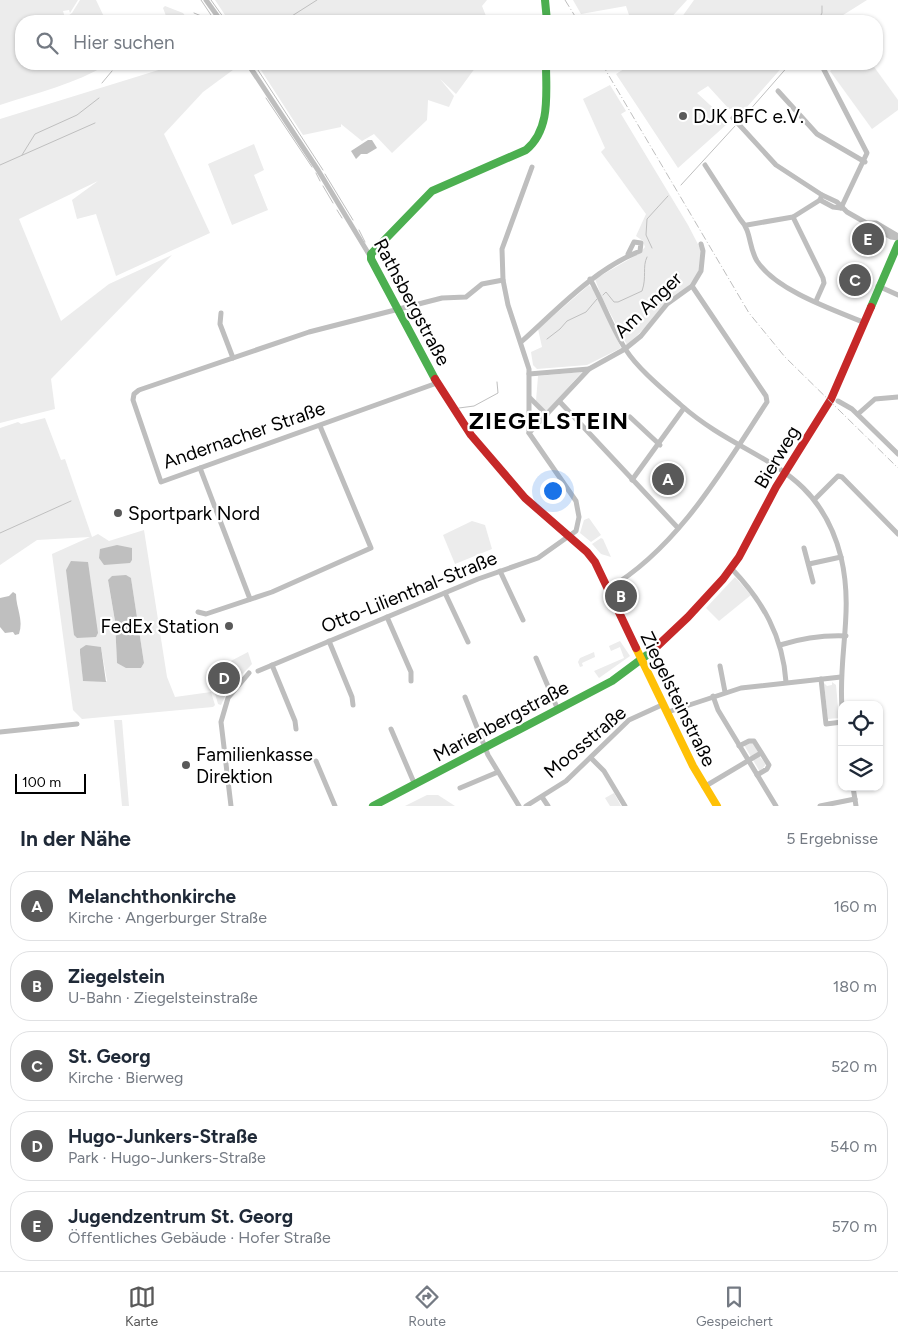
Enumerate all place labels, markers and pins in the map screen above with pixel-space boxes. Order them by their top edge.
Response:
place label: DJK BFC e.V. [693,105,804,128]
marker: DJK BFC e.V. [677,110,689,122]
pin: E [852,220,884,258]
pin: C [839,261,871,299]
pin: A [652,460,684,498]
place label: Sportpark Nord [128,502,260,525]
marker: Sportpark Nord [112,507,124,519]
pin: B [605,577,637,615]
place label: FedEx Station [101,615,219,638]
marker: FedEx Station [223,620,235,632]
pin: D [208,659,240,697]
place label: Familienkasse Direktion [196,743,313,788]
marker: Familienkasse Direktion [180,759,192,771]

